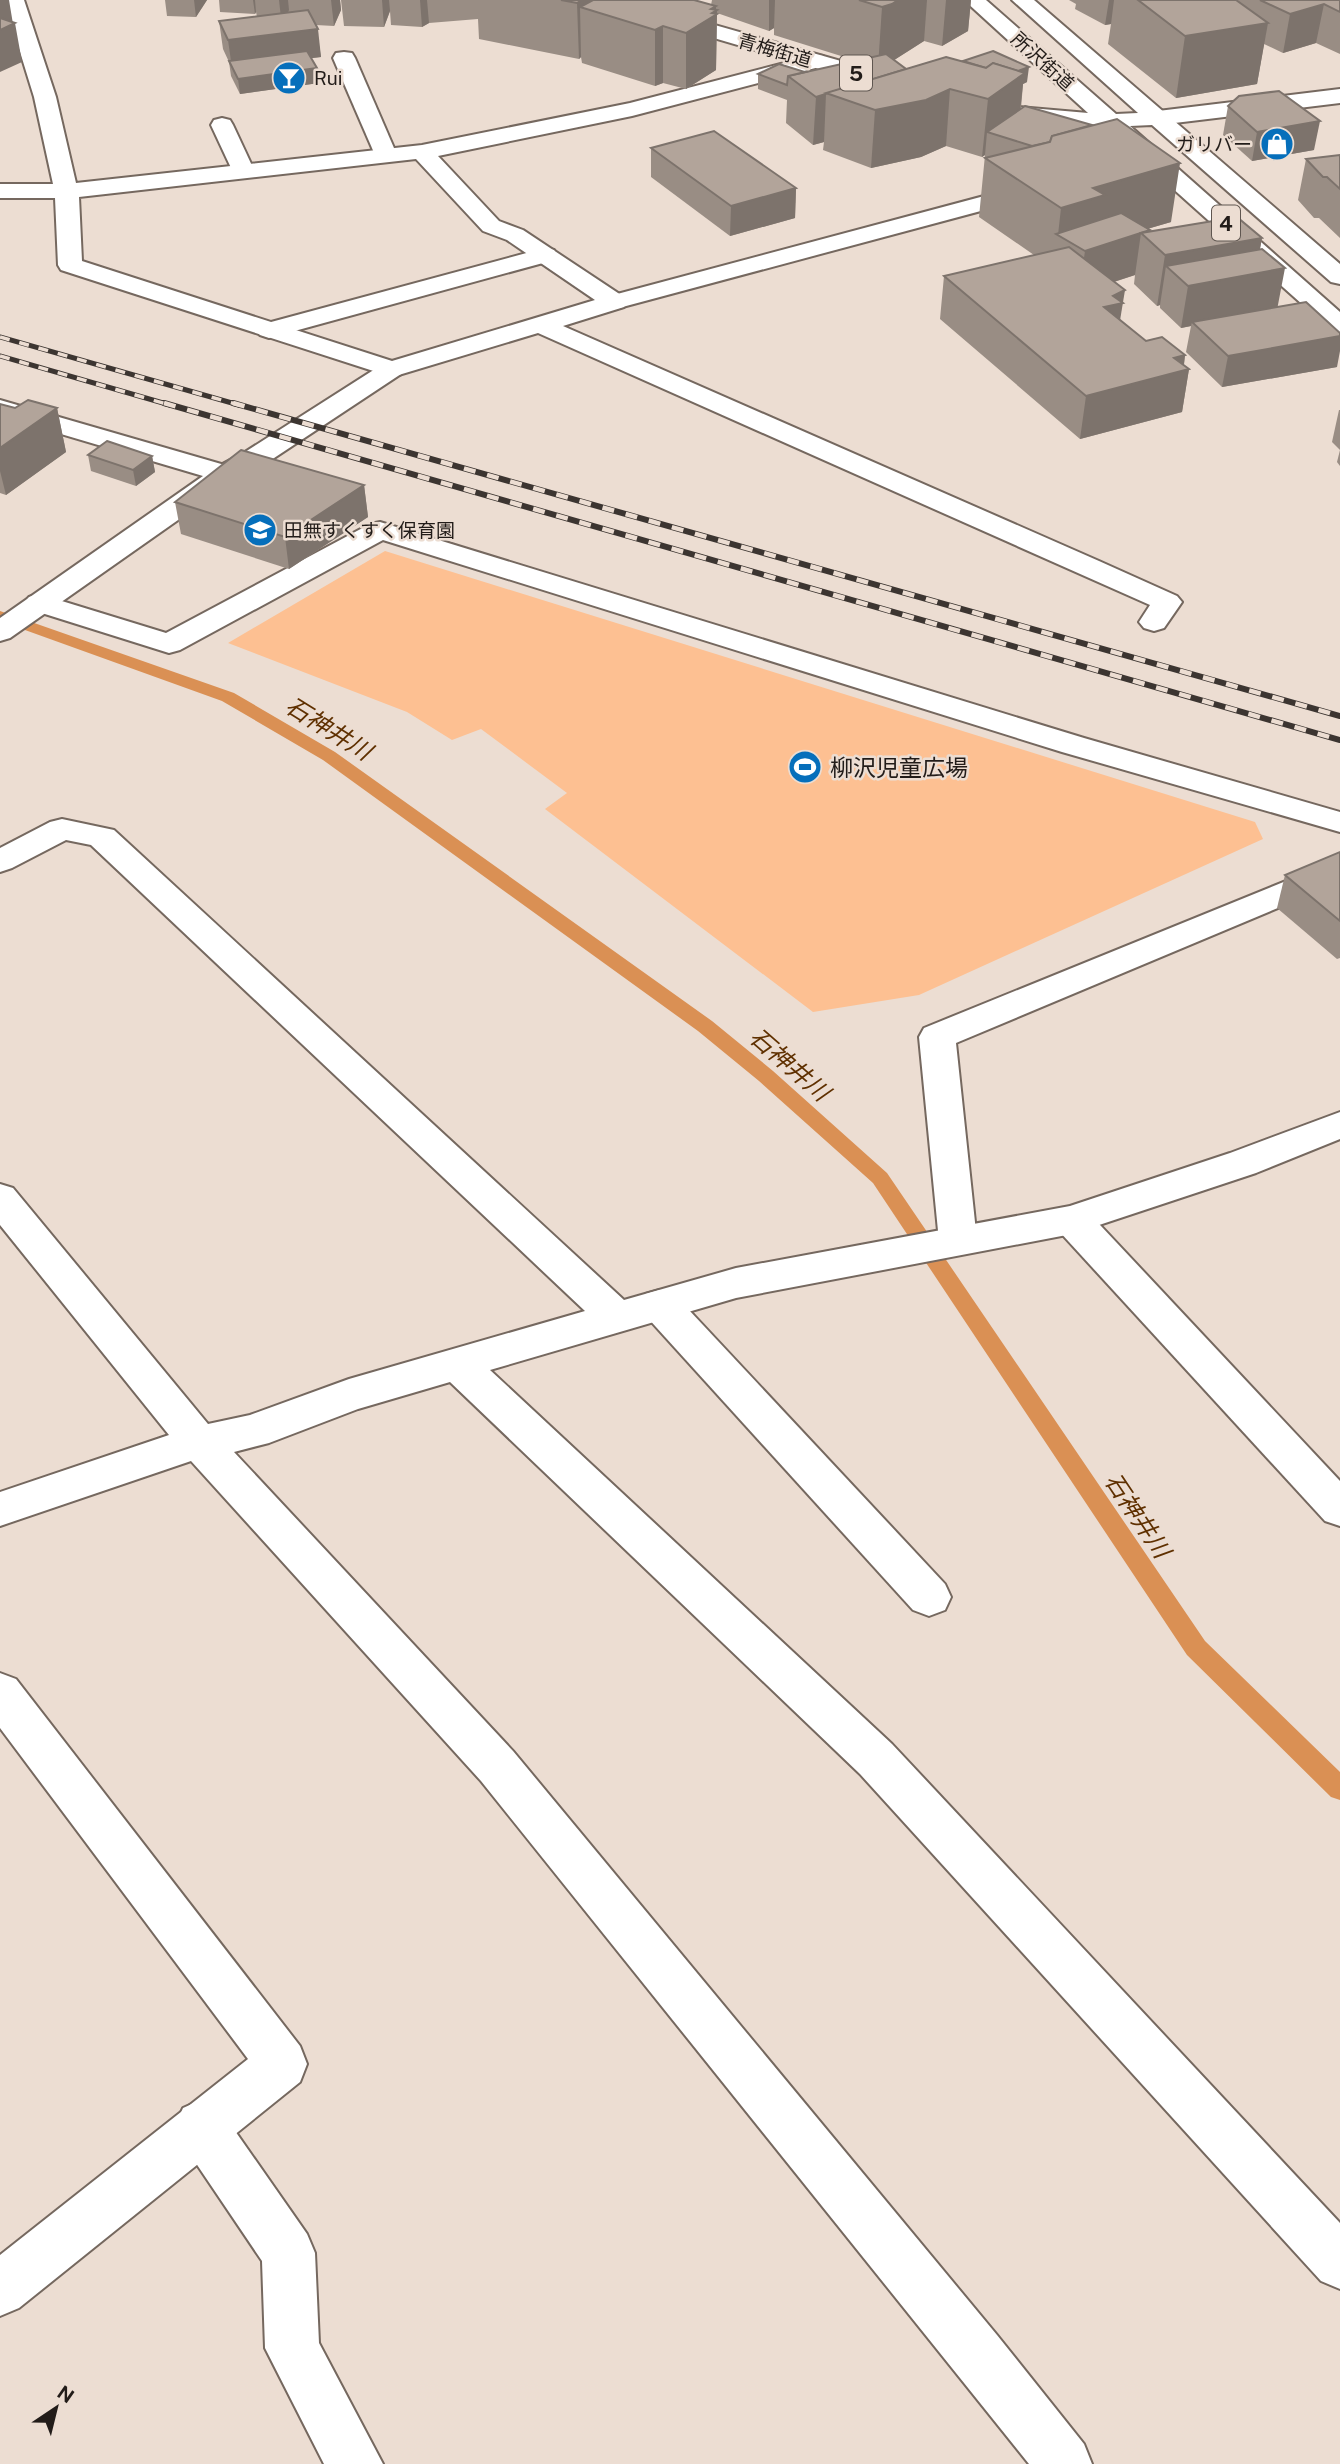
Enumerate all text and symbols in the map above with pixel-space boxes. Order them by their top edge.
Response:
street label: 所沢街道 [1007,27,1079,95]
street label: 青梅街道 [735,29,815,71]
road number: 5 [840,56,872,90]
bar icon: Rui [270,59,308,97]
place label: Rui [314,67,343,89]
shop icon: ガリバー [1258,125,1296,163]
place label: ガリバー [1176,133,1252,155]
road number: 4 [1212,206,1240,241]
school or university icon: 田無すくすく保育園 [241,511,279,549]
place label: 田無すくすく保育園 [284,519,455,541]
water label: 石神井川 [281,691,380,767]
sports icon: 柳沢児童広場 [786,748,824,786]
place label: 柳沢児童広場 [830,754,968,781]
water label: 石神井川 [745,1022,838,1108]
water label: 石神井川 [1100,1467,1178,1565]
north arrow [21,2373,91,2443]
text: N [53,2381,78,2407]

